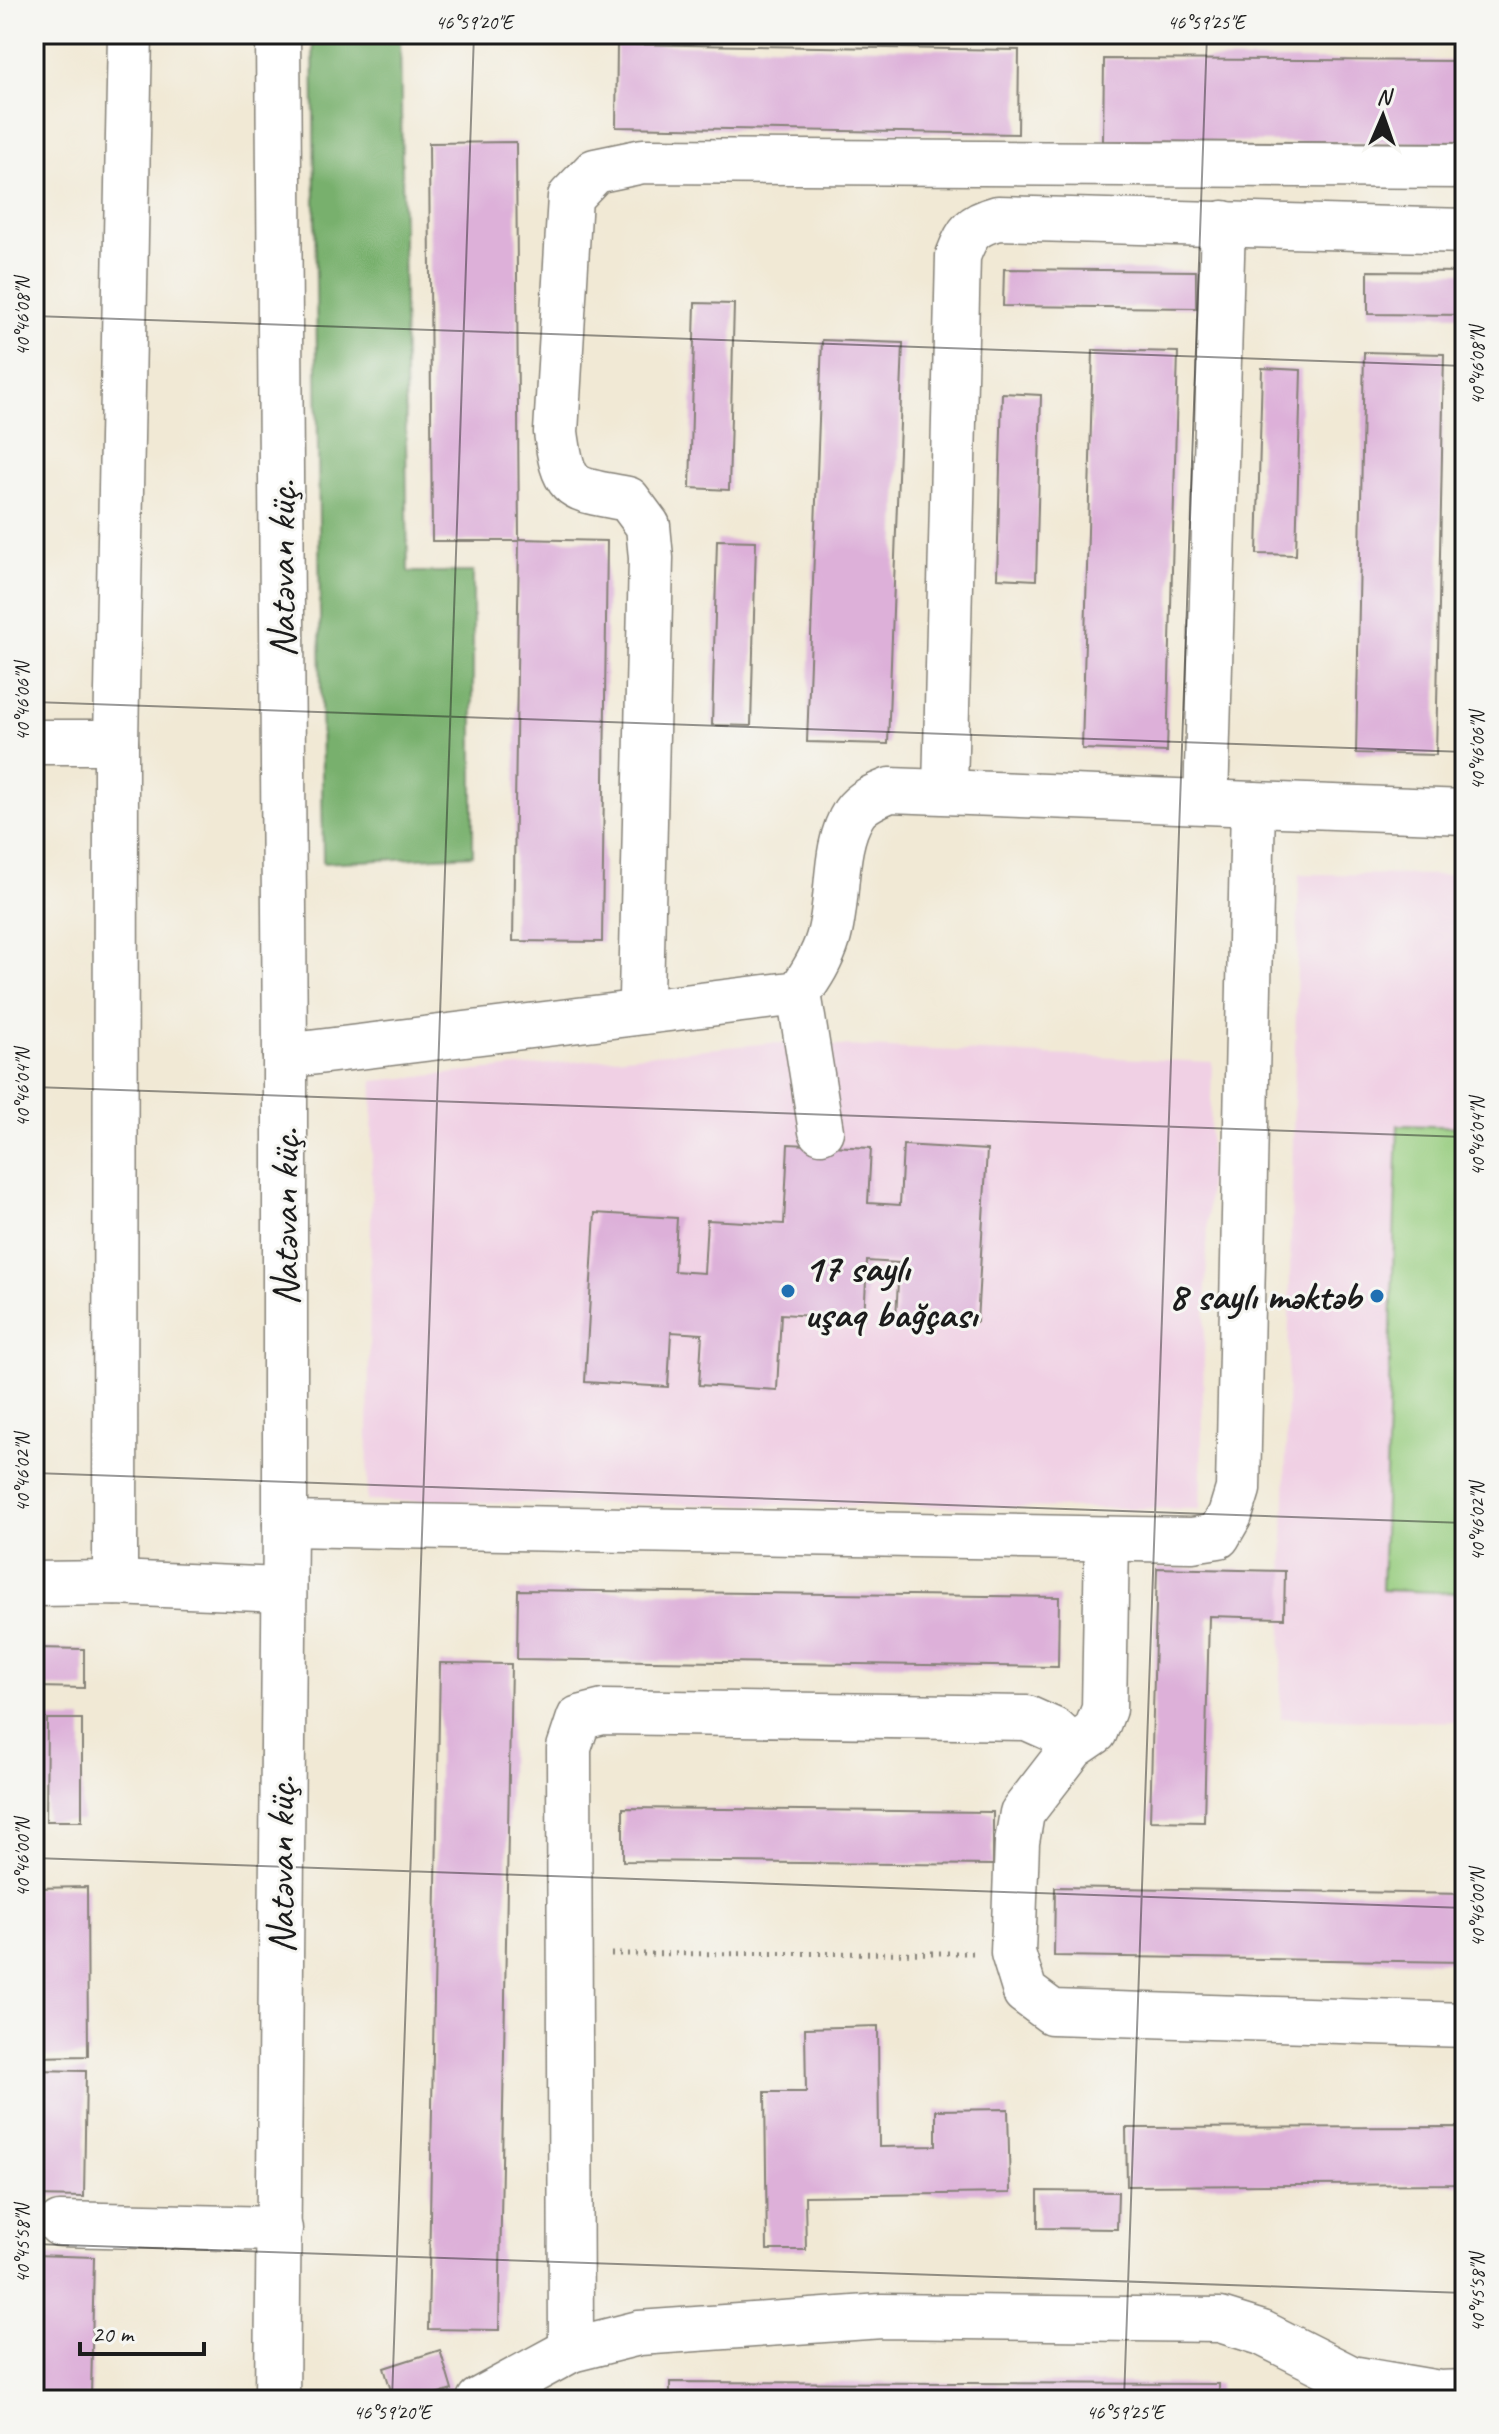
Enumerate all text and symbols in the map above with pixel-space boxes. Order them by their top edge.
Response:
text: 46°59'20"E [435,10,515,35]
text: 46°59'25"E [1167,10,1247,35]
north arrow [1343,76,1423,156]
text: N [1376,83,1394,111]
text: 40°46'08"N [10,275,35,356]
text: 40°46'08"N [1465,324,1490,405]
street label: Natəvan küç. [257,480,307,658]
text: 40°46'06"N [10,660,35,741]
text: 40°46'06"N [1465,709,1490,790]
text: 40°46'04"N [10,1046,35,1127]
text: 40°46'04"N [1465,1095,1490,1176]
street label: Natəvan küç. [260,1128,310,1306]
place label: 17 saylı uşaq bağçası [804,1243,979,1339]
place label: 8 saylı məktəb [1169,1271,1364,1321]
marker: 17 saylı uşaq bağçası [779,1282,797,1300]
marker: 8 saylı məktəb [1368,1287,1386,1305]
text: 40°46'02"N [10,1431,35,1512]
text: 40°46'02"N [1465,1480,1490,1561]
street label: Natəvan küç. [256,1776,306,1954]
text: 40°46'00"N [10,1816,35,1897]
text: 40°46'00"N [1465,1866,1490,1947]
text: 40°45'58"N [10,2202,35,2283]
text: 40°45'58"N [1465,2251,1490,2332]
scale bar [80,2306,204,2356]
text: 20 m [92,2319,135,2349]
text: 46°59'20"E [353,2400,433,2425]
text: 46°59'25"E [1086,2400,1166,2425]

